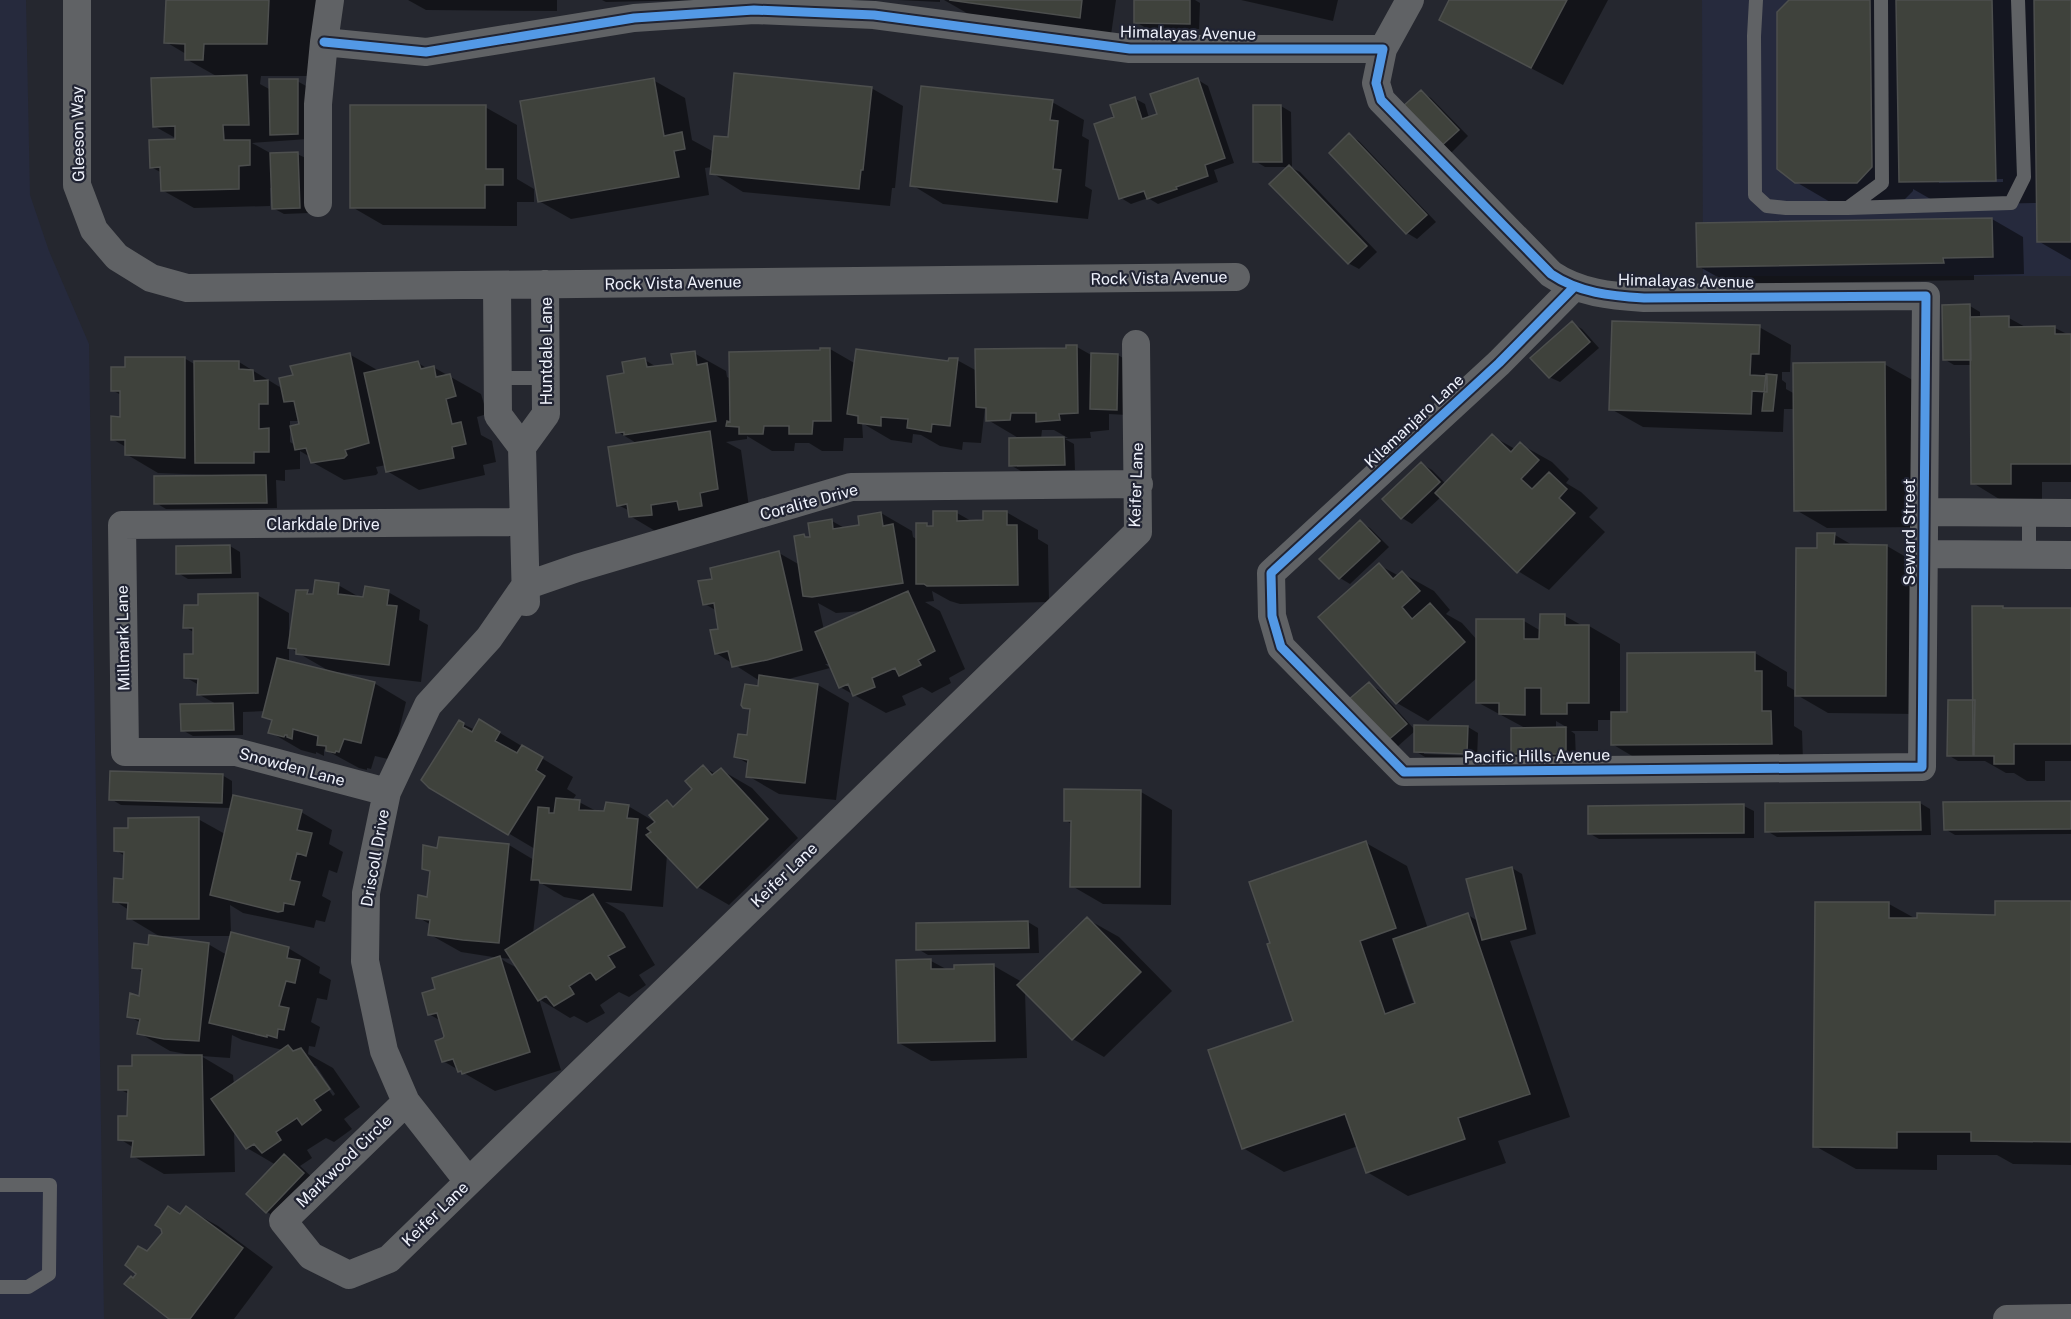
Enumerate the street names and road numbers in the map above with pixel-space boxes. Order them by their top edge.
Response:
street label: Himalayas Avenue [1120,22,1256,44]
street label: Gleeson Way [68,85,88,182]
street label: Rock Vista Avenue [1090,267,1228,289]
street label: Himalayas Avenue [1618,270,1754,292]
street label: Rock Vista Avenue [604,272,742,294]
street label: Huntdale Lane [537,297,556,405]
street label: Kilamanjaro Lane [1360,370,1468,472]
street label: Keifer Lane [1125,442,1147,528]
street label: Seward Street [1900,478,1919,586]
street label: Coralite Drive [758,480,860,524]
street label: Clarkdale Drive [266,515,380,534]
street label: Millmark Lane [113,585,133,691]
street label: Snowden Lane [237,744,347,790]
street label: Pacific Hills Avenue [1464,745,1610,767]
street label: Driscoll Drive [357,808,393,908]
street label: Keifer Lane [747,839,821,911]
street label: Markwood Circle [292,1111,396,1211]
street label: Keifer Lane [398,1178,472,1250]

